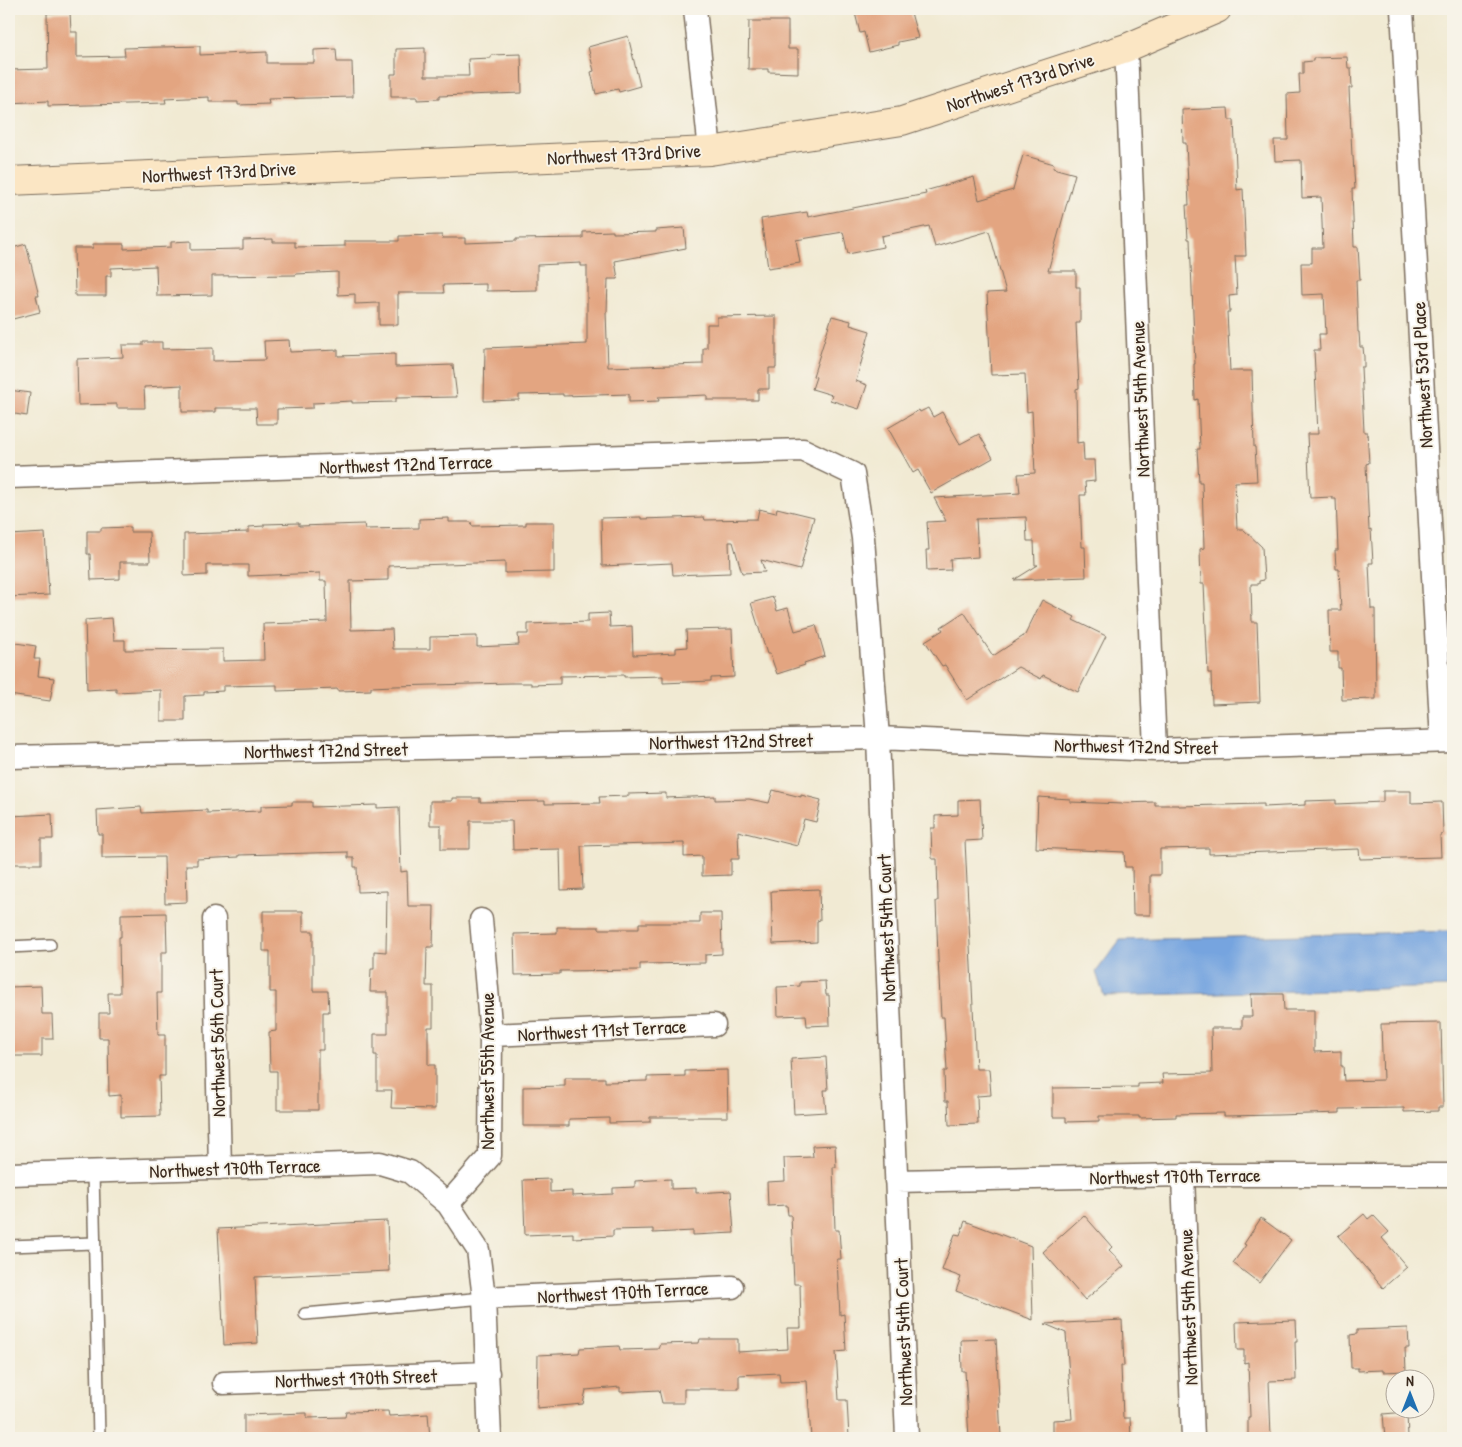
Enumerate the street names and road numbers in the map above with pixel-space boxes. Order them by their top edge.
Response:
street label: Northwest 173rd Drive [943,46,1098,118]
street label: Northwest 173rd Drive [547,137,702,171]
street label: Northwest 173rd Drive [142,155,297,189]
street label: Northwest 53rd Place [1405,301,1439,449]
street label: Northwest 54th Avenue [1124,320,1156,478]
street label: Northwest 172nd Terrace [319,448,493,480]
street label: Northwest 172nd Street [649,727,814,755]
street label: Northwest 172nd Street [1054,732,1219,760]
street label: Northwest 172nd Street [244,736,409,764]
street label: Northwest 54th Court [870,853,902,1002]
street label: Northwest 56th Court [203,968,231,1117]
street label: Northwest 55th Avenue [474,992,500,1150]
street label: Northwest 171st Terrace [517,1013,688,1047]
street label: Northwest 170th Terrace [149,1152,322,1184]
street label: Northwest 170th Terrace [1089,1161,1261,1190]
street label: Northwest 54th Avenue [1172,1228,1204,1386]
street label: Northwest 54th Court [887,1257,919,1406]
street label: Northwest 170th Terrace [537,1275,710,1309]
street label: Northwest 170th Street [275,1362,438,1394]

